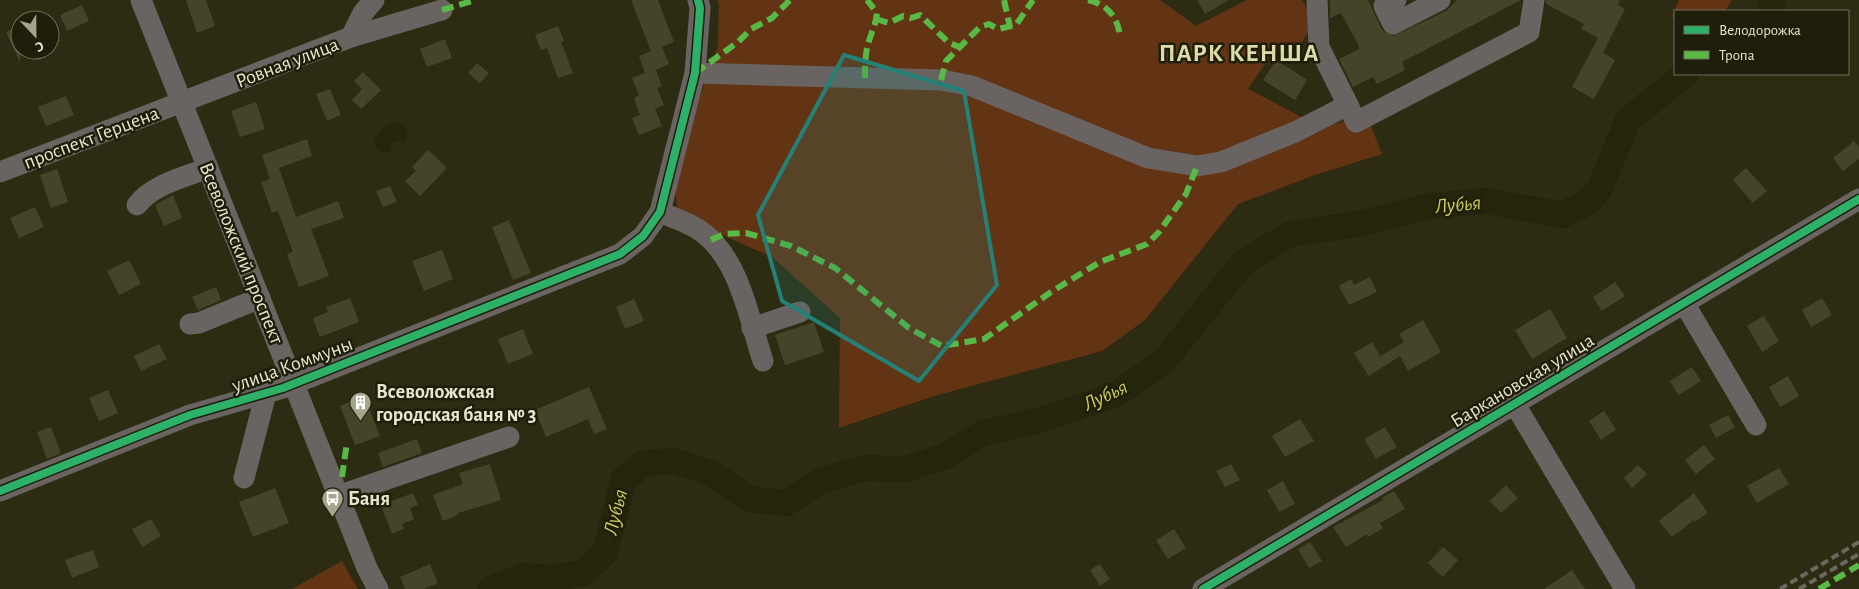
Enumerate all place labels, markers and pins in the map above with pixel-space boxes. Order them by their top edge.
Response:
place label: Всеволожская городская баня № 3 [376,382,536,425]
building icon: Всеволожская городская баня № 3 [348,390,372,421]
bus stop icon: Баня [320,486,344,517]
place label: Баня [348,489,390,509]

